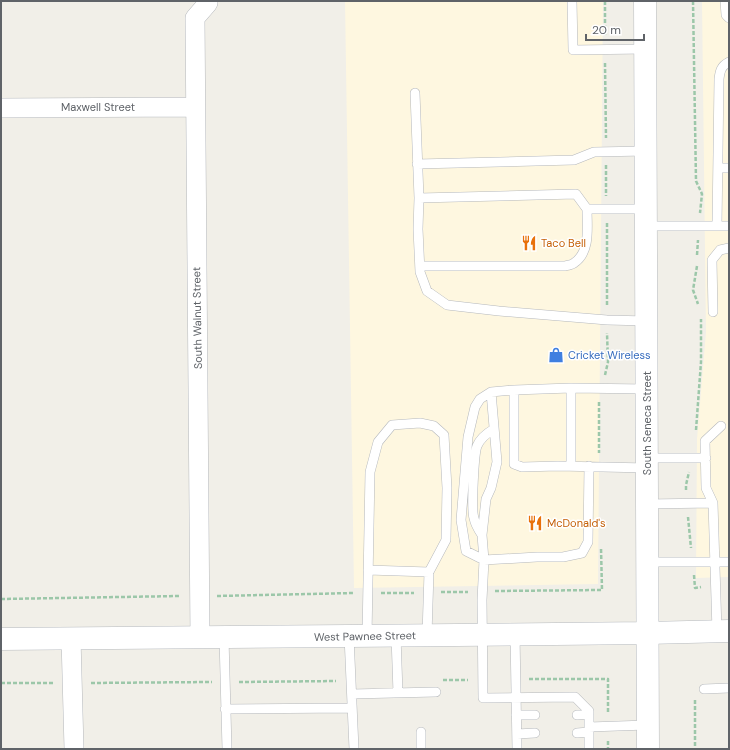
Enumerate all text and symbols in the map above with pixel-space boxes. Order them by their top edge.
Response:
scale bar [586,16,644,42]
text: 20 m [592,22,621,38]
street label: Maxwell Street [61,100,135,114]
restaurant icon: Taco Bell [520,234,538,252]
place label: Taco Bell [541,236,586,250]
street label: South Walnut Street [189,267,205,369]
shop icon: Cricket Wireless [547,346,565,364]
place label: Cricket Wireless [568,348,650,362]
street label: South Seneca Street [640,371,654,475]
restaurant icon: McDonald's [526,514,544,532]
place label: McDonald's [547,516,606,530]
street label: West Pawnee Street [314,628,416,644]

